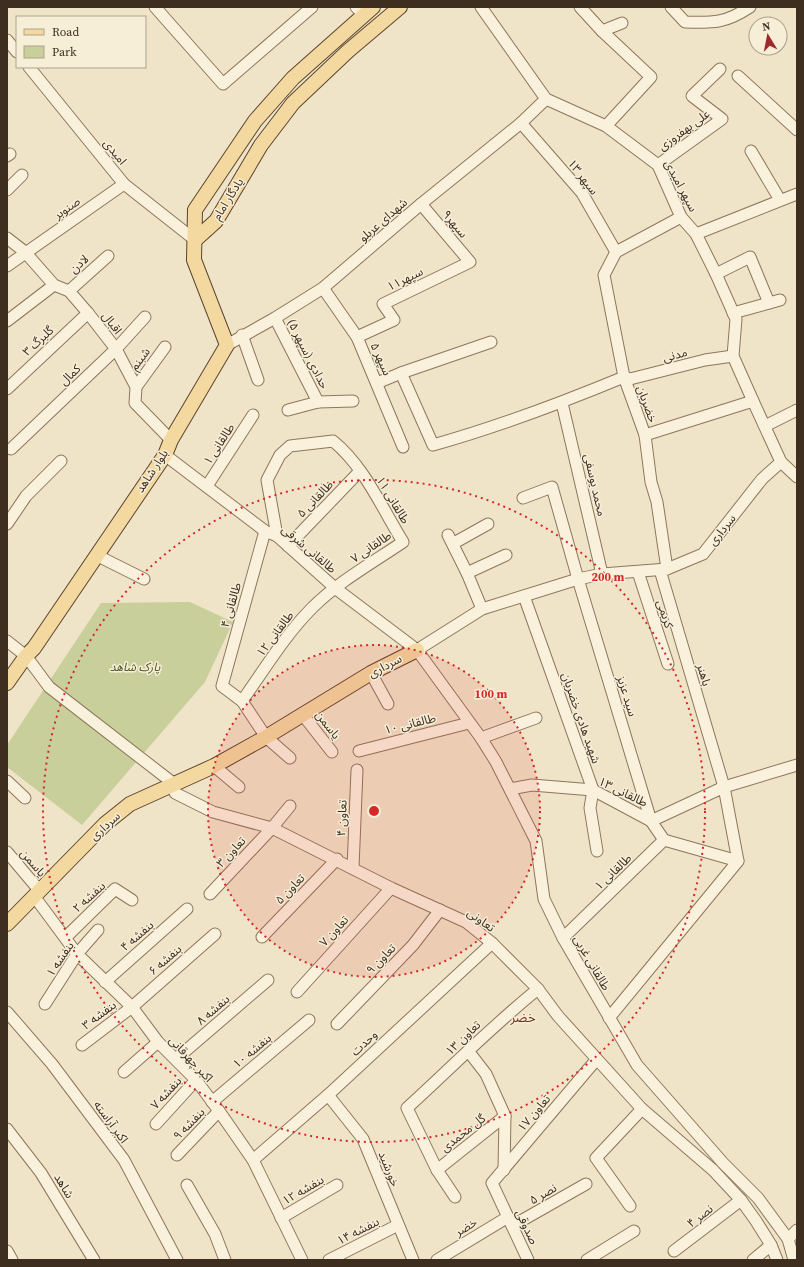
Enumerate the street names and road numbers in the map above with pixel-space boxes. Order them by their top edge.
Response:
street label: علی بهفروزی [655,106,713,154]
street label: امیدی [100,136,130,168]
street label: سپهر ۱۳ [564,156,602,198]
street label: سپهر امیدی [661,157,701,215]
street label: یادگار امام [209,175,248,224]
street label: صنوبر [50,193,83,223]
street label: شهدای عربلو [355,194,411,246]
street label: سپهر۹ [439,207,471,241]
street label: لادن [66,251,92,277]
street label: سپهر۱۱ [384,263,426,295]
street label: اقبال [98,309,126,338]
street label: حدادی (سپهر ۵) [283,316,332,392]
street label: گلبرگ ۳ [19,322,58,360]
street label: سپهر ۵ [367,340,395,378]
street label: شبنم [126,344,154,374]
street label: مدنی [661,344,689,366]
street label: کمال [56,360,85,389]
street label: خضریان [633,383,661,425]
street label: طالقانی ۱ [200,420,238,468]
street label: بلوار شاهد [132,446,172,496]
street label: محمد یوسفی [580,452,610,518]
street label: طالقانی ۱۱ [373,473,413,527]
street label: طالقانی ۵ [293,477,337,521]
street label: سرداری [705,511,739,549]
street label: طالقانی شرقی [278,521,340,577]
street label: طالقانی ۷ [347,528,395,566]
street label: طالقانی ۴ [217,581,245,629]
street label: کریمی [653,598,677,631]
street label: طالقانی ۱۲ [253,608,297,660]
street label: سرداری [365,651,405,681]
street label: باهنر [693,661,715,688]
street label: شهید هادی خضریان [558,670,604,766]
street label: سید عزیز [613,673,641,718]
street label: یاسمن [312,707,344,743]
street label: طالقانی ۱۰ [382,710,438,738]
street label: طالقانی ۱۳ [596,773,650,811]
street label: تعاون ۴ [333,799,351,837]
street label: سرداری [86,808,124,844]
street label: تعاون ۳ [213,833,250,871]
street label: یاسمن [16,846,50,880]
street label: طالقانی ۱ [591,850,635,894]
street label: تعاون ۵ [272,870,309,908]
street label: بنفشه ۲ [69,878,109,916]
street label: تعاونی [464,904,499,936]
street label: تعاون ۷ [316,912,352,950]
street label: بنفشه ۴ [117,917,157,955]
street label: طالقانی غربی [570,932,614,994]
street label: بنفشه ۱ [42,938,78,980]
street label: تعاون ۹ [363,940,400,978]
street label: بنفشه ۶ [145,941,185,979]
street label: بنفشه ۸ [193,991,233,1029]
street label: بنفشه ۳ [79,997,119,1033]
street label: تعاون ۱۳ [442,1017,485,1059]
street label: وحدت [347,1027,381,1059]
street label: بنفشه ۱۰ [229,1030,275,1072]
street label: اکبر چهرقانی [165,1032,217,1086]
street label: بنفشه ۷ [147,1073,185,1113]
street label: تعاون ۱۷ [514,1091,554,1135]
street label: اکبر آراسته [90,1097,132,1147]
street label: بنفشه ۹ [170,1104,208,1144]
street label: گل محمدی [437,1110,490,1156]
street label: خورشید [375,1149,403,1189]
street label: شاهد [50,1171,78,1201]
street label: بنفشه ۱۲ [279,1172,327,1208]
street label: نصر ۵ [526,1180,560,1208]
street label: نصر ۴ [684,1201,716,1231]
street label: صدوقی [512,1207,542,1247]
street label: بنفشه ۱۴ [334,1213,382,1249]
street label: خضر [451,1214,480,1240]

